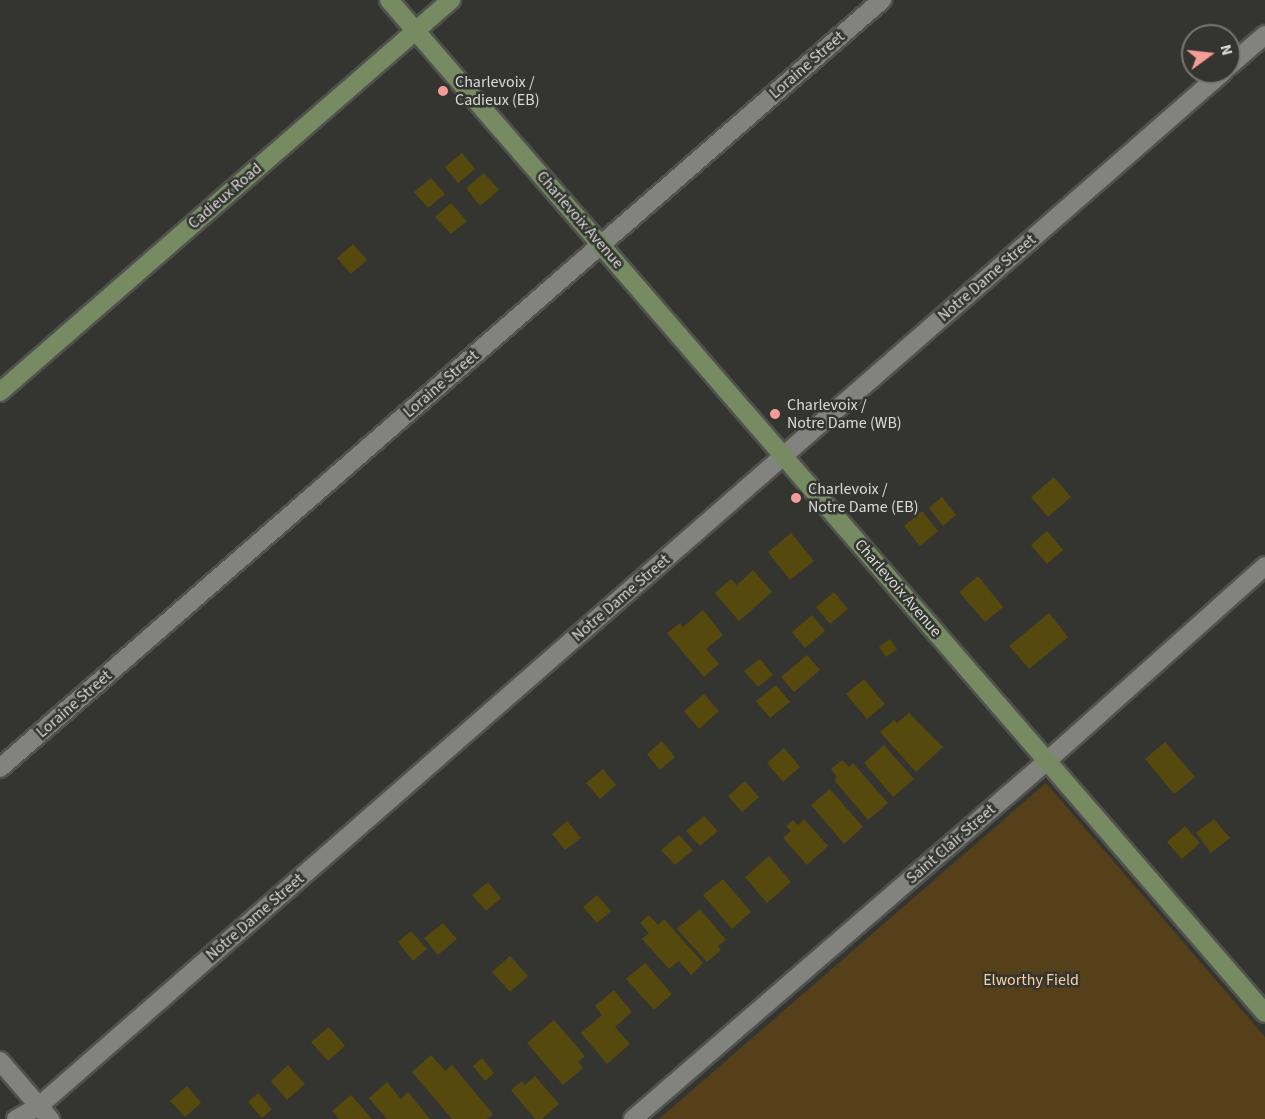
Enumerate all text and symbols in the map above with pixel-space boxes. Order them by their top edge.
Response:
north arrow [1181,24,1241,84]
street label: Loraine Street [765,27,849,103]
text: N [1214,42,1238,58]
place label: Charlevoix / Cadieux (EB) [455,72,540,110]
marker: Charlevoix / Cadieux (EB) [436,84,450,98]
street label: Cadieux Road [184,159,266,233]
street label: Charlevoix Avenue [532,167,628,273]
street label: Notre Dame Street [934,230,1040,326]
street label: Loraine Street [399,346,483,422]
place label: Charlevoix / Notre Dame (WB) [787,395,902,433]
marker: Charlevoix / Notre Dame (WB) [768,407,782,421]
place label: Charlevoix / Notre Dame (EB) [808,479,919,517]
marker: Charlevoix / Notre Dame (EB) [789,491,803,505]
street label: Charlevoix Avenue [850,535,946,641]
street label: Notre Dame Street [568,550,674,646]
street label: Loraine Street [32,666,116,742]
street label: Saint Clair Street [902,800,1000,888]
street label: Notre Dame Street [202,869,308,965]
park label: Elworthy Field [983,970,1079,990]

